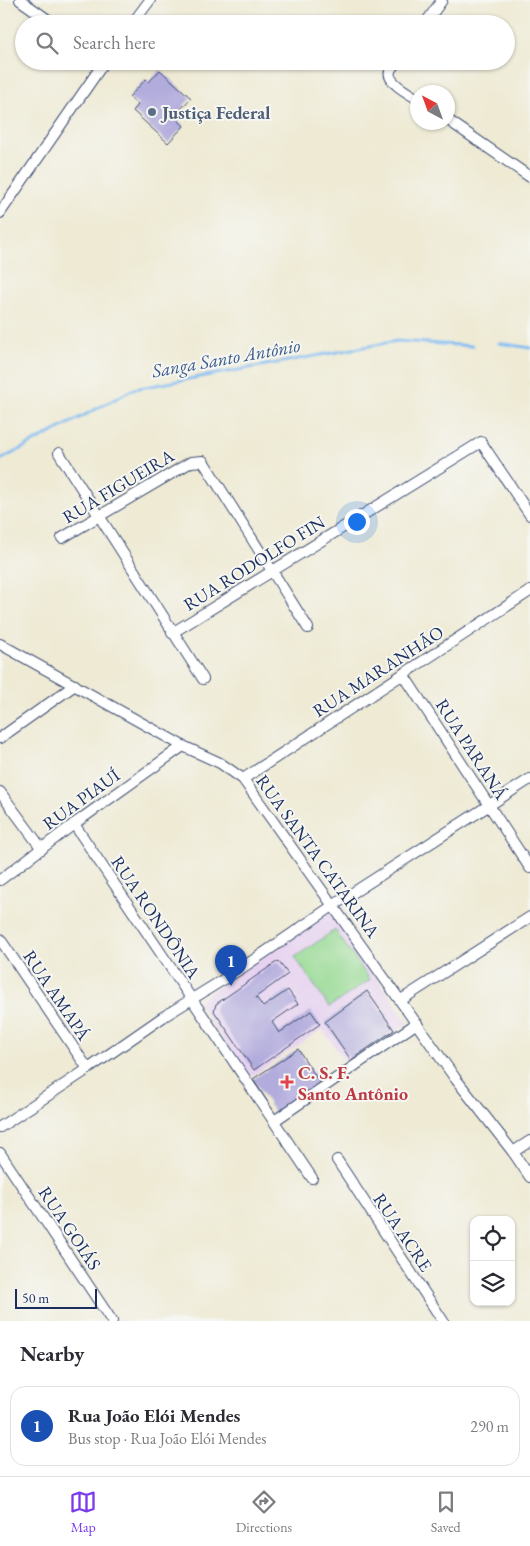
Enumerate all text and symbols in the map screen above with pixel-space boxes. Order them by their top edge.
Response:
search box [15,15,515,70]
icon: search [33,29,61,57]
text: Search here [73,30,155,55]
north arrow [410,85,455,130]
place label: Justiça Federal [160,101,270,124]
marker: Justiça Federal [146,106,158,118]
water label: Sanga Santo Antônio [149,333,302,384]
street label: RUA FIGUEIRA [58,443,178,528]
your location [344,509,370,535]
street label: RUA RODOLFO FIN [179,510,330,616]
street label: RUA MARANHÃO [308,620,448,722]
street label: RUA PARANÁ [431,694,513,804]
street label: RUA PIAUÍ [38,763,124,835]
street label: RUA SANTA CATARINA [251,770,385,942]
street label: RUA RONDÔNIA [106,851,206,983]
street label: RUA AMAPÁ [18,945,96,1045]
pin: 1 [215,945,247,986]
place label: C. S. F. Santo Antônio [298,1061,408,1105]
marker: C. S. F. Santo Antônio [280,1075,294,1089]
street label: RUA GOIÁS [34,1182,106,1274]
street label: RUA ACRE [368,1188,438,1276]
map controls [470,1216,515,1306]
button: locate [470,1216,515,1261]
button: layers [470,1261,515,1306]
scale bar [15,1286,98,1309]
text: 50 m [22,1289,49,1307]
text: Nearby [20,1340,84,1367]
text: Rua João Elói Mendes [68,1403,240,1428]
text: 1 [33,1416,41,1437]
text: 290 m [470,1416,509,1437]
text: Bus stop · Rua João Elói Mendes [68,1428,266,1449]
tab: Map [69,1488,97,1536]
tab: Directions [236,1488,292,1536]
tab: Saved [431,1488,461,1536]

